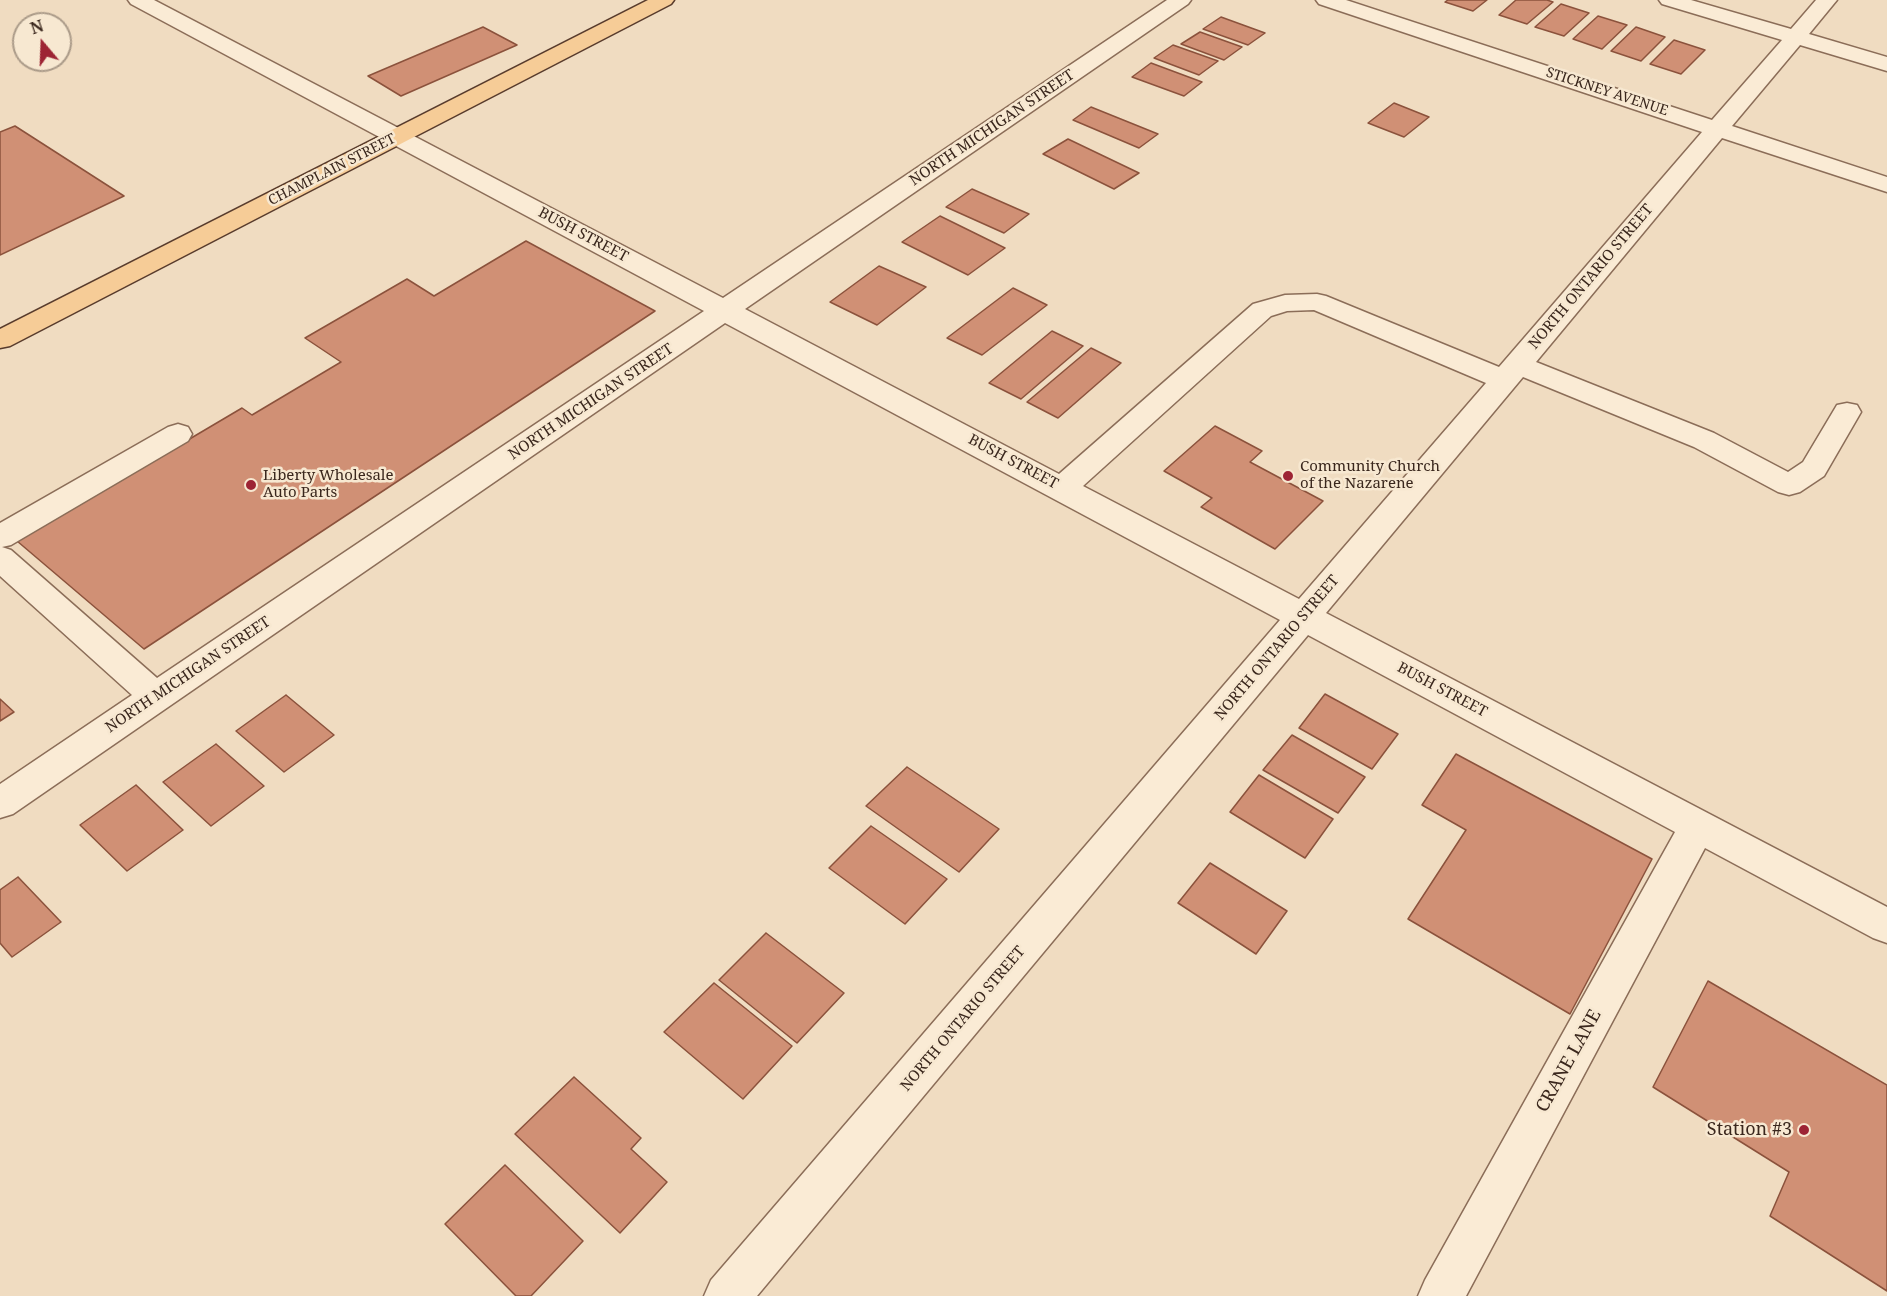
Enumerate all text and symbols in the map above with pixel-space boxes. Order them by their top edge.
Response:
north arrow [12,12,72,72]
text: N [27,14,46,39]
street label: STICKNEY AVENUE [1544,64,1670,120]
street label: NORTH MICHIGAN STREET [906,66,1078,190]
street label: CHAMPLAIN STREET [266,131,398,209]
street label: NORTH ONTARIO STREET [1525,201,1657,353]
street label: BUSH STREET [535,204,631,266]
street label: NORTH MICHIGAN STREET [505,340,677,464]
street label: BUSH STREET [965,431,1061,493]
place label: Community Church of the Nazarene [1300,458,1440,493]
place label: Liberty Wholesale Auto Parts [263,467,394,502]
marker: Community Church of the Nazarene [1281,469,1295,483]
marker: Liberty Wholesale Auto Parts [244,478,258,492]
street label: NORTH ONTARIO STREET [1211,572,1343,724]
street label: NORTH MICHIGAN STREET [102,613,274,737]
street label: BUSH STREET [1394,659,1490,721]
street label: NORTH ONTARIO STREET [897,943,1029,1095]
street label: CRANE LANE [1532,1006,1606,1116]
place label: Station #3 [1707,1119,1792,1141]
marker: Station #3 [1797,1123,1811,1137]

